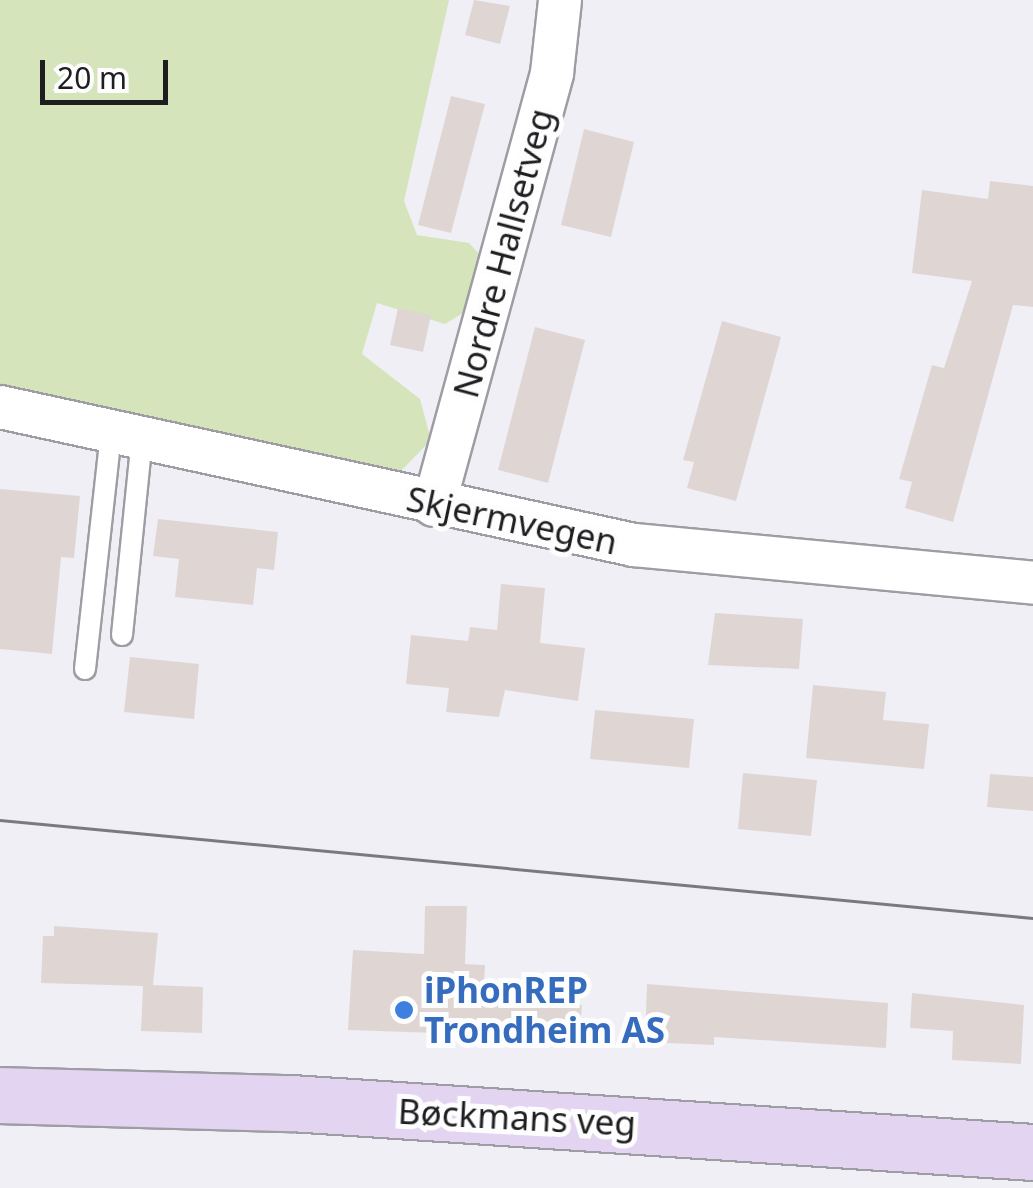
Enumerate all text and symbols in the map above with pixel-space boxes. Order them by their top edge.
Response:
scale bar [45,40,172,102]
text: 20 m [57,57,127,98]
street label: Nordre Hallsetveg [444,104,562,402]
street label: Skjermvegen [403,477,621,563]
place label: iPhonREP Trondheim AS [424,969,665,1051]
marker: iPhonREP Trondheim AS [393,999,415,1021]
street label: Bøckmans veg [397,1090,637,1144]

